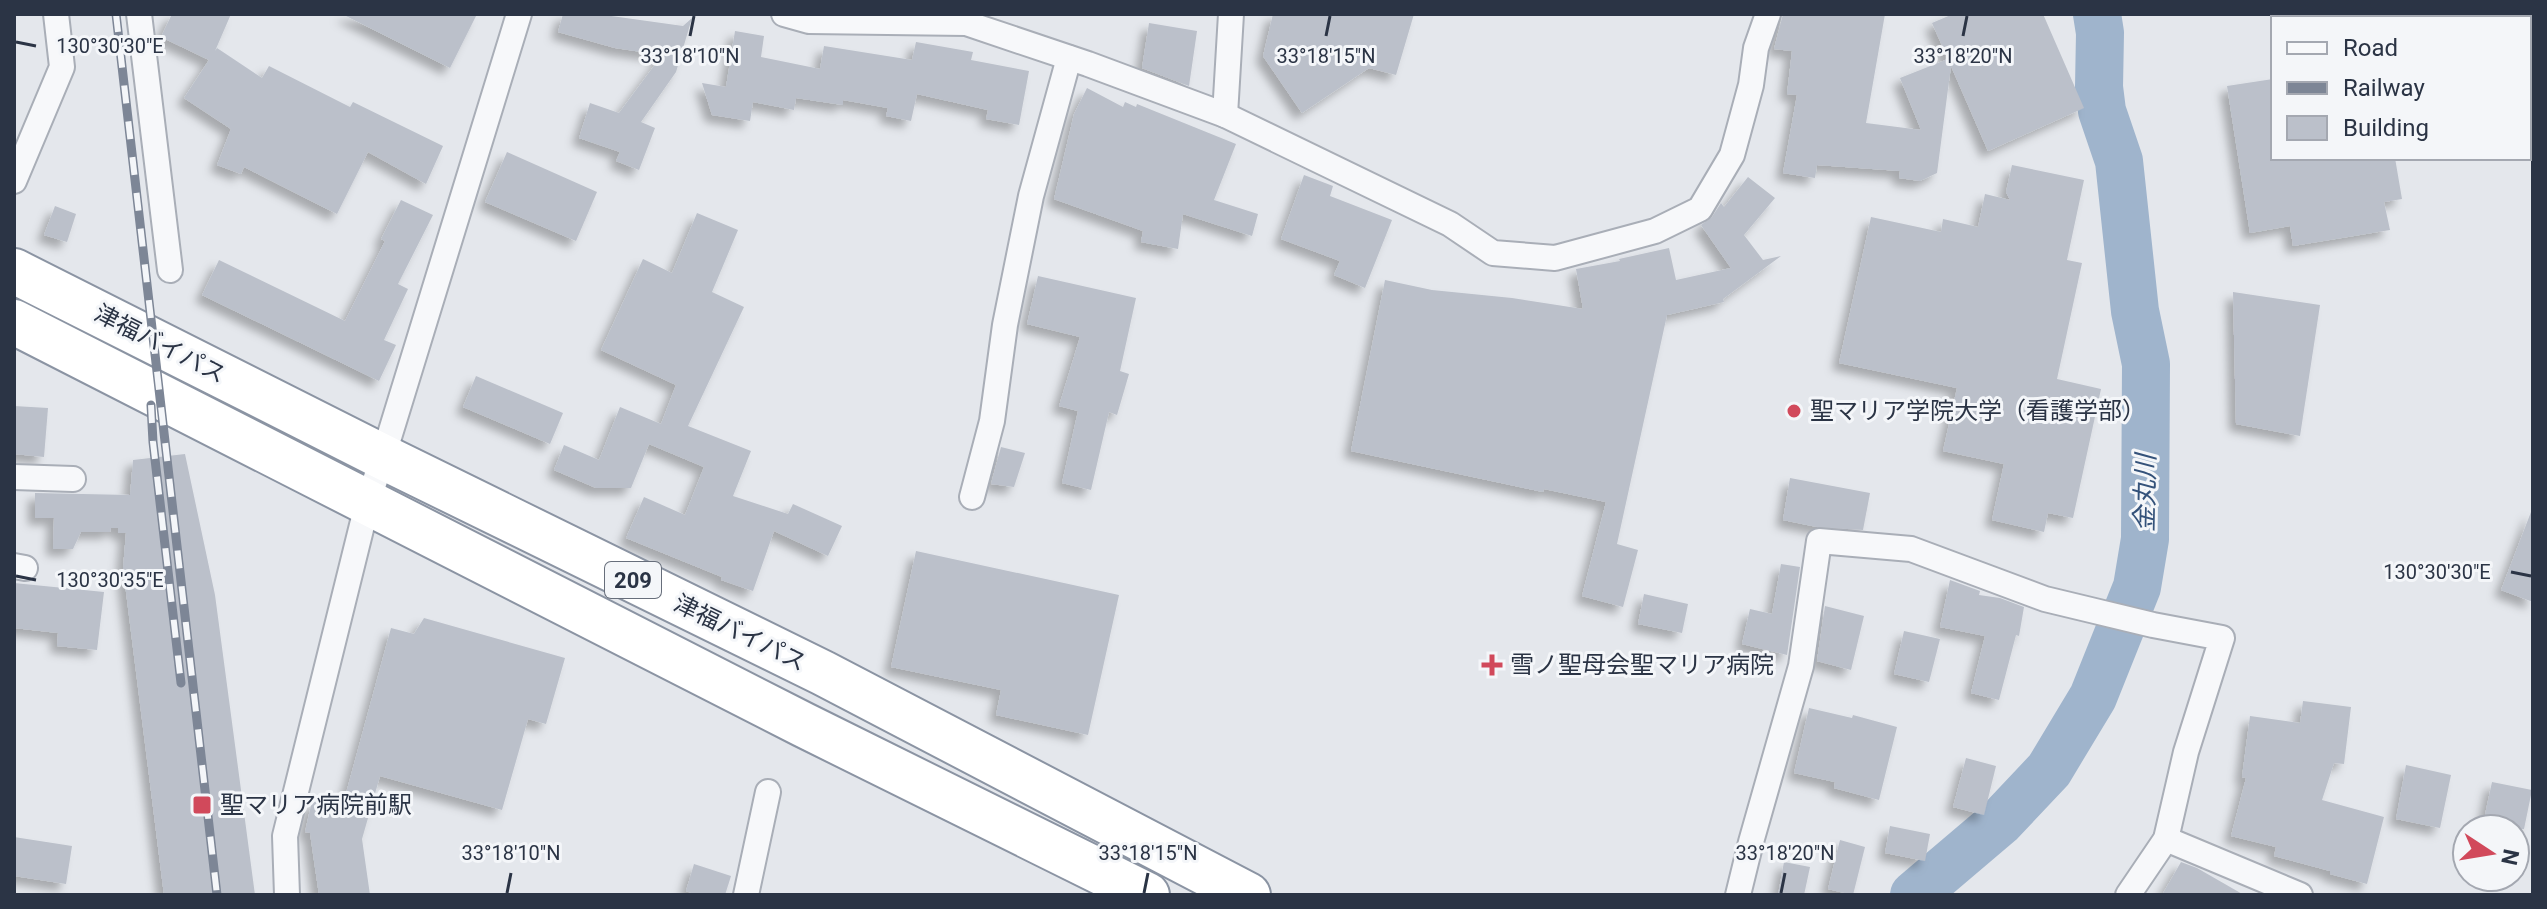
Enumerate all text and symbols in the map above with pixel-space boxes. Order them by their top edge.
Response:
legend [2271,16,2531,160]
text: 130°30'30"E [56,34,164,58]
text: Road [2343,34,2398,62]
text: 33°18'10"N [640,44,740,68]
text: 33°18'15"N [1276,44,1376,68]
text: 33°18'20"N [1913,44,2013,68]
text: Railway [2343,74,2425,102]
text: Building [2343,114,2429,142]
street label: 津福バイパス [90,299,230,389]
place label: 聖マリア学院大学（看護学部） [1810,397,2146,425]
marker: 聖マリア学院大学（看護学部） [1785,402,1803,420]
water label: 金丸川 [2129,451,2161,532]
text: 130°30'30"E [2383,560,2491,584]
road number: 209 [605,562,661,598]
text: 130°30'35"E [56,568,164,592]
street label: 津福バイパス [669,589,811,677]
place label: 雪ノ聖母会聖マリア病院 [1510,651,1774,679]
marker: 雪ノ聖母会聖マリア病院 [1481,654,1503,676]
place label: 聖マリア病院前駅 [220,791,412,819]
marker: 聖マリア病院前駅 [191,794,213,816]
north arrow [2451,813,2531,893]
text: 33°18'10"N [461,841,561,865]
text: 33°18'15"N [1098,841,1198,865]
text: 33°18'20"N [1735,841,1835,865]
text: N [2496,847,2524,867]

